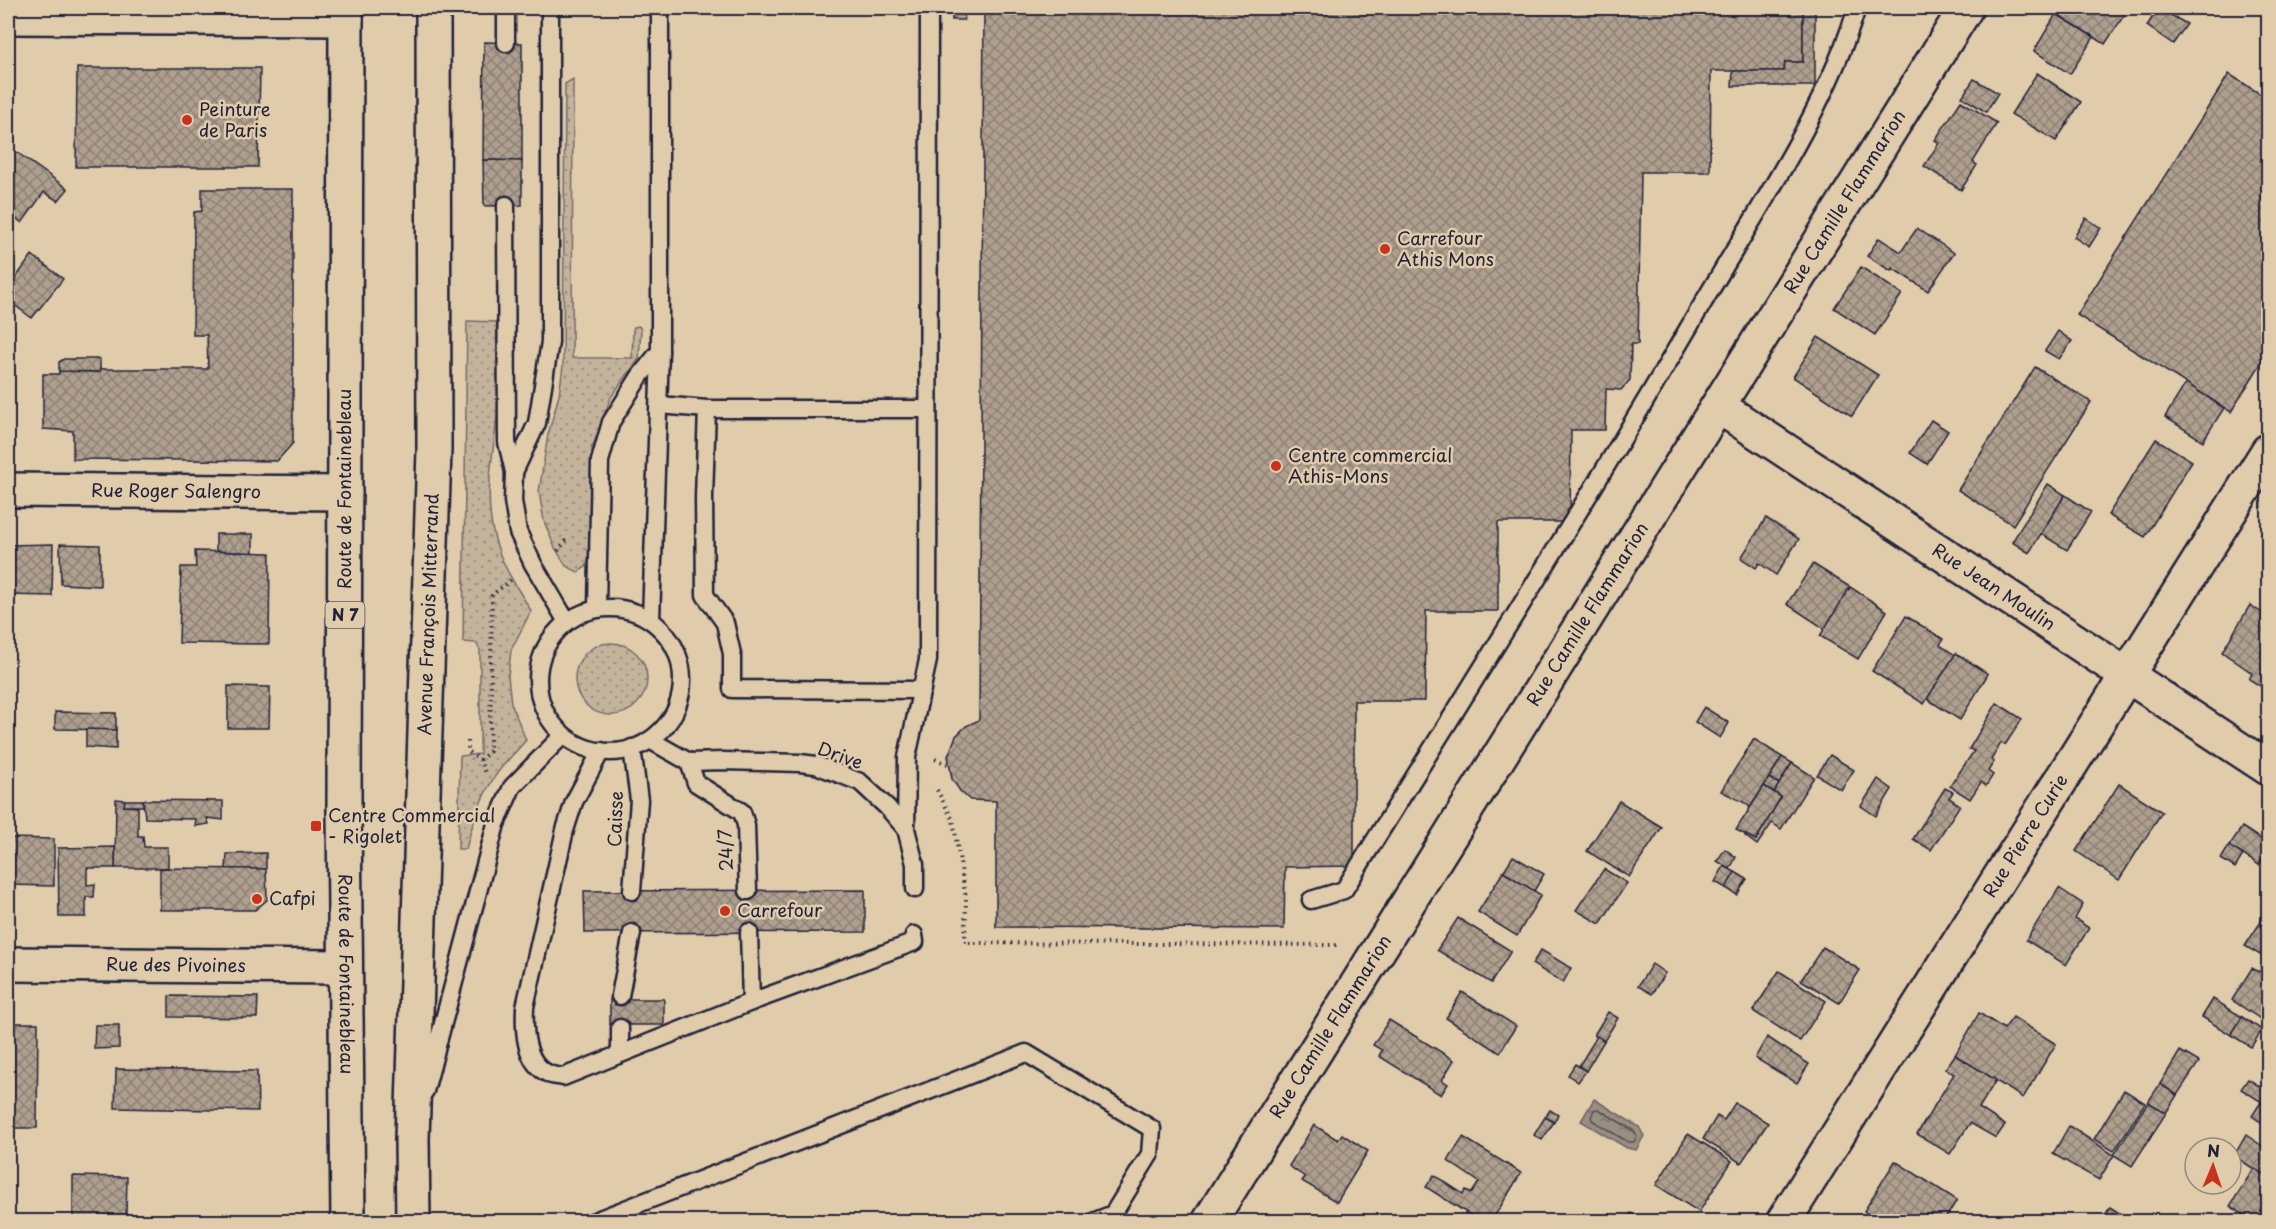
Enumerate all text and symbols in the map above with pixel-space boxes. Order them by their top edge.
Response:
place label: Peinture de Paris [199,95,271,143]
street label: Rue Camille Flammarion [1776,104,1911,298]
marker: Peinture de Paris [180,113,194,127]
place label: Carrefour Athis Mons [1397,224,1494,272]
marker: Carrefour Athis Mons [1378,242,1392,256]
street label: Route de Fontainebleau [330,389,357,589]
place label: Centre commercial Athis-Mons [1288,441,1452,489]
marker: Centre commercial Athis-Mons [1269,459,1283,473]
street label: Rue Roger Salengro [91,476,261,504]
street label: Avenue François Mitterrand [410,493,445,736]
street label: Rue Camille Flammarion [1519,516,1654,711]
street label: Rue Jean Moulin [1928,536,2061,637]
road number: N 7 [326,602,364,628]
street label: Drive [814,734,867,775]
street label: Rue Pierre Curie [1975,768,2074,902]
street label: Caisse [600,790,629,847]
place label: Centre Commercial - Rigolet [328,801,495,849]
marker: Centre Commercial - Rigolet [309,819,323,833]
street label: 24/7 [710,828,739,872]
street label: Route de Fontainebleau [333,874,362,1074]
place label: Cafpi [269,884,316,911]
marker: Cafpi [250,892,264,906]
place label: Carrefour [737,896,823,923]
marker: Carrefour [718,904,732,918]
street label: Rue Camille Flammarion [1262,929,1397,1123]
street label: Rue des Pivoines [106,950,246,978]
north arrow [2183,1136,2243,1196]
text: N [2207,1138,2220,1162]

